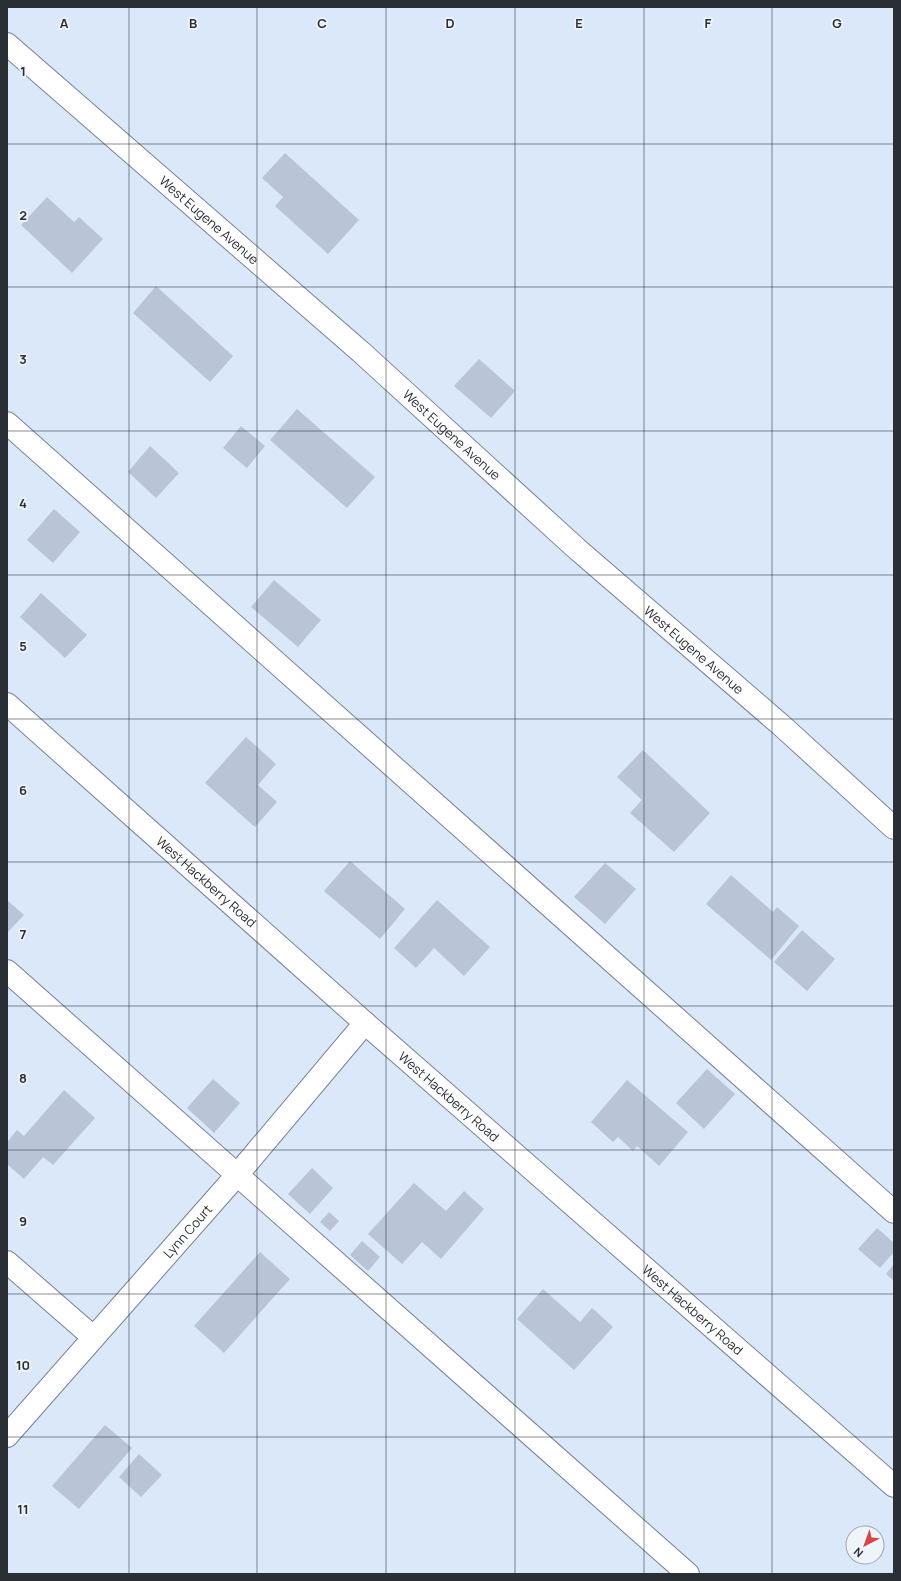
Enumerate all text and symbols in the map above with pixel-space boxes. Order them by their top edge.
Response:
text: A [60,14,69,32]
text: B [189,14,197,32]
text: C [317,14,327,32]
text: D [445,14,455,32]
text: E [575,14,583,32]
text: F [705,14,712,32]
text: G [832,14,842,32]
text: 1 [20,62,26,80]
street label: West Eugene Avenue [156,172,263,268]
text: 2 [19,206,27,224]
text: 3 [19,350,27,368]
street label: West Eugene Avenue [399,385,505,484]
text: 4 [19,494,27,512]
street label: West Eugene Avenue [640,602,748,698]
text: 5 [19,637,27,655]
text: 6 [19,781,27,799]
street label: West Hackberry Road [152,832,260,931]
text: 7 [20,925,27,943]
street label: West Hackberry Road [395,1047,503,1145]
text: 8 [19,1069,27,1087]
street label: Lynn Court [159,1201,216,1262]
text: 9 [19,1212,27,1230]
street label: West Hackberry Road [638,1261,747,1359]
text: 10 [16,1356,30,1374]
text: 11 [17,1500,29,1518]
north arrow [845,1525,885,1565]
text: N [850,1545,866,1561]

